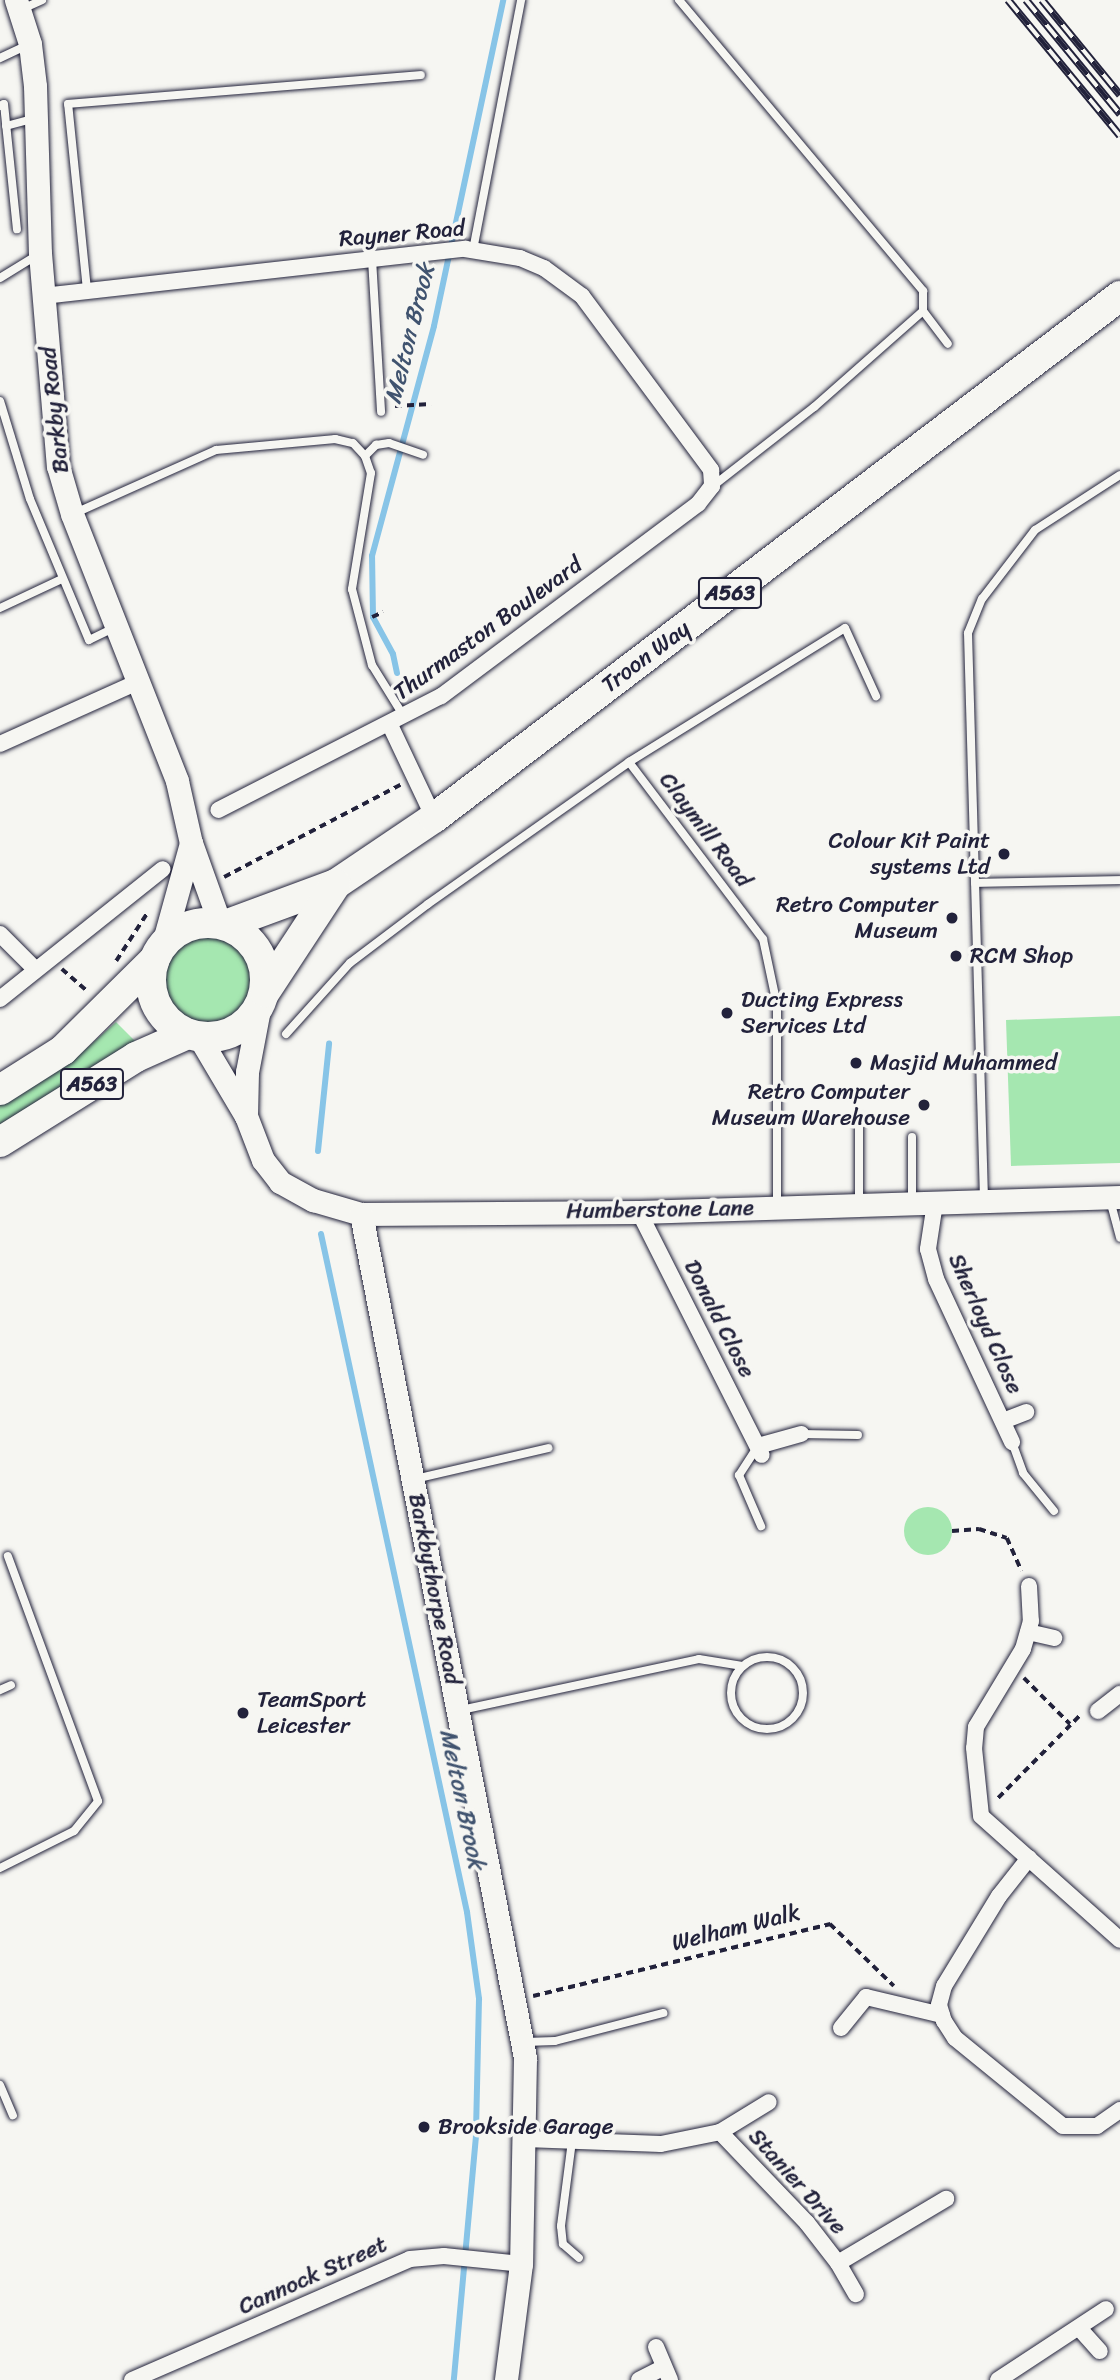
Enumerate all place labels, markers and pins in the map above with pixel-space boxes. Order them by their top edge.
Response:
place label: Colour Kit Paint systems Ltd [827,827,990,881]
marker: Colour Kit Paint systems Ltd [996,846,1012,862]
place label: Retro Computer Museum [777,891,938,945]
marker: Retro Computer Museum [944,910,960,926]
place label: RCM Shop [970,942,1073,970]
marker: RCM Shop [948,948,964,964]
place label: Ducting Express Services Ltd [741,986,904,1040]
marker: Ducting Express Services Ltd [719,1005,735,1021]
place label: Masjid Muhammed [870,1049,1056,1077]
marker: Masjid Muhammed [848,1055,864,1071]
place label: Retro Computer Museum Warehouse [713,1078,910,1132]
marker: Retro Computer Museum Warehouse [916,1097,932,1113]
place label: TeamSport Leicester [257,1686,366,1740]
marker: TeamSport Leicester [235,1705,251,1721]
place label: Brookside Garage [438,2113,613,2141]
marker: Brookside Garage [416,2119,432,2135]

